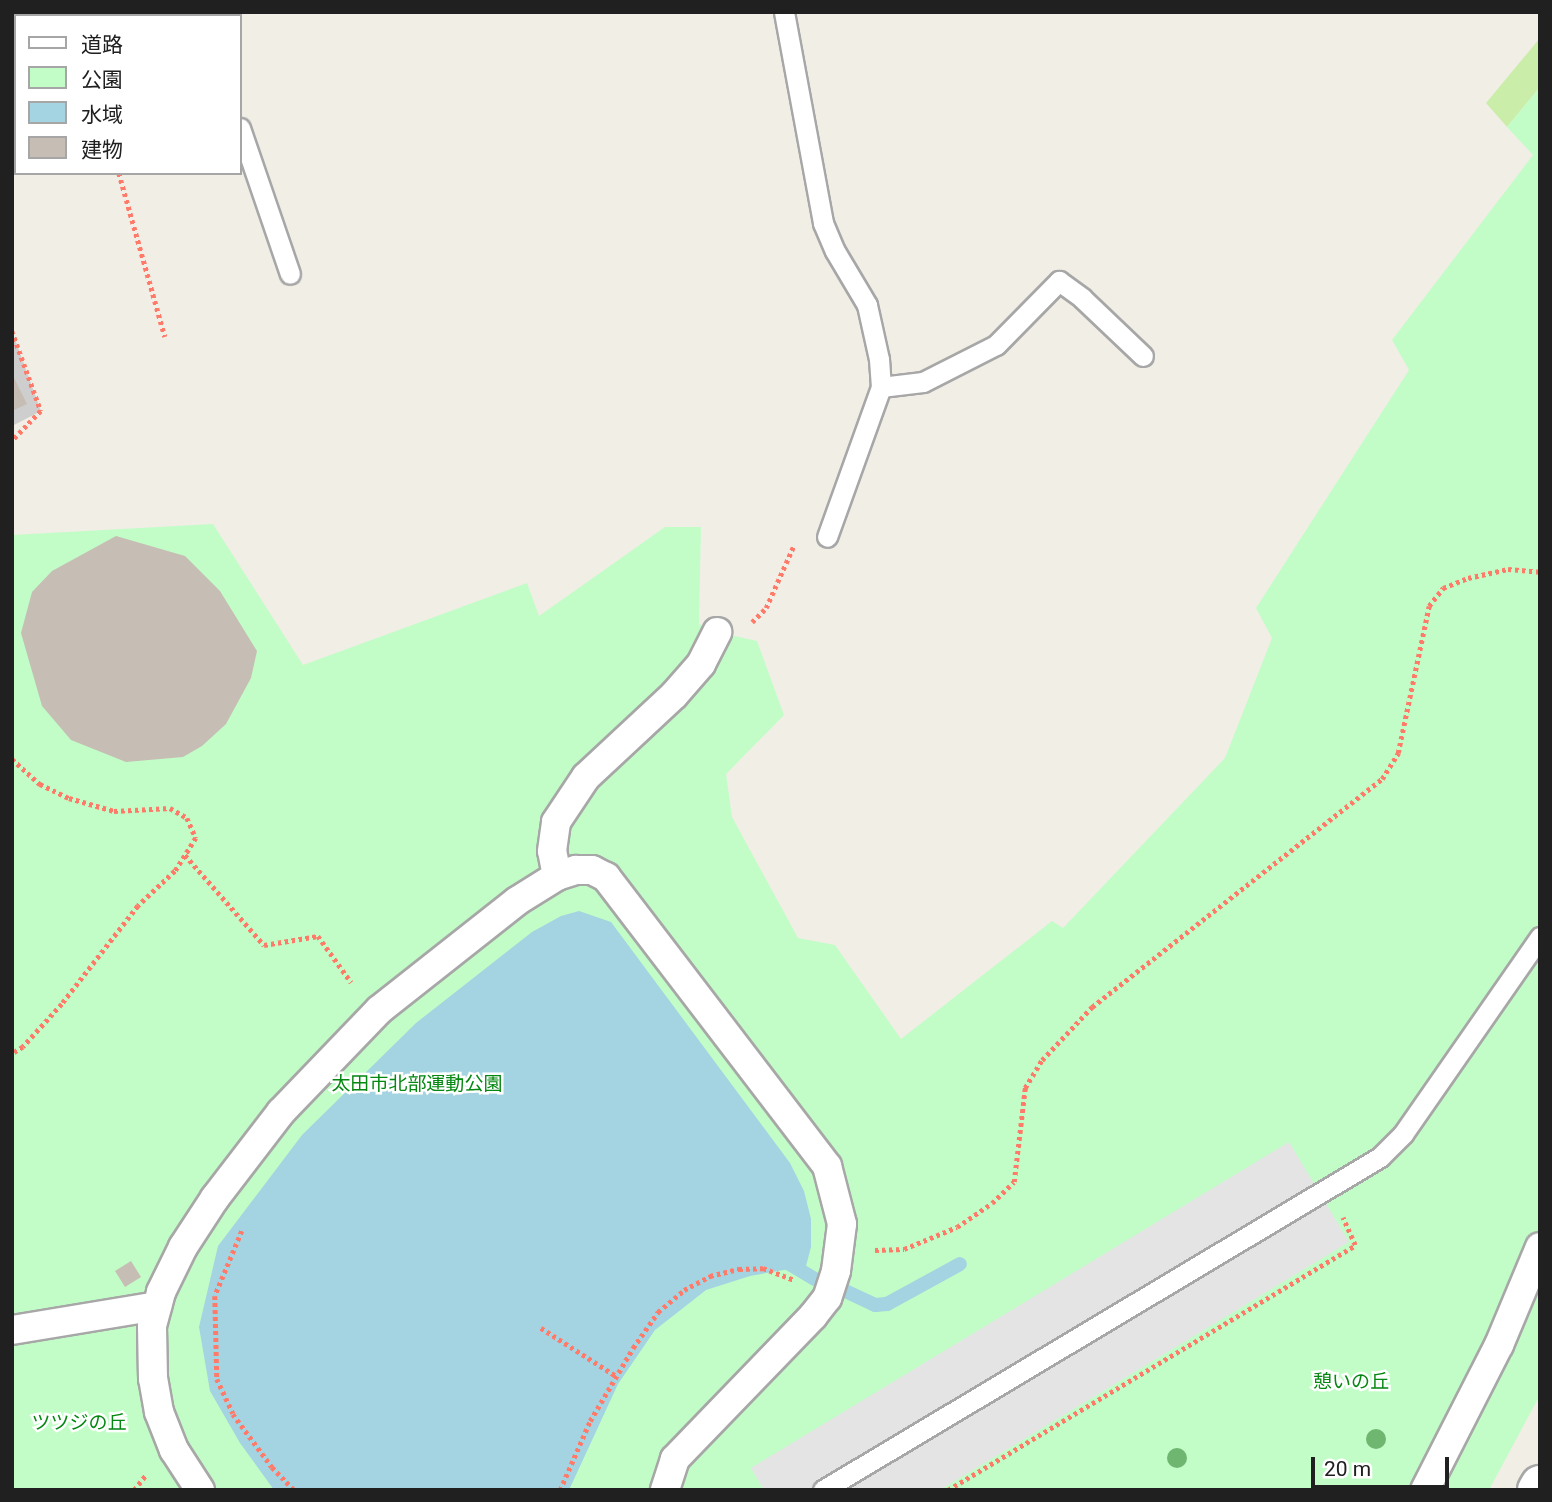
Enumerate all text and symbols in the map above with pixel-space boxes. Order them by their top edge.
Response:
legend [14,14,242,175]
text: 道路 [81,33,123,57]
text: 公園 [81,68,123,92]
text: 水域 [81,103,123,127]
text: 建物 [81,138,123,162]
park label: 太田市北部運動公園 [332,1073,502,1095]
park label: 憩いの丘 [1313,1371,1389,1393]
park label: ツツジの丘 [32,1412,126,1434]
scale bar [1314,1442,1452,1486]
text: 20 m [1324,1457,1371,1481]

